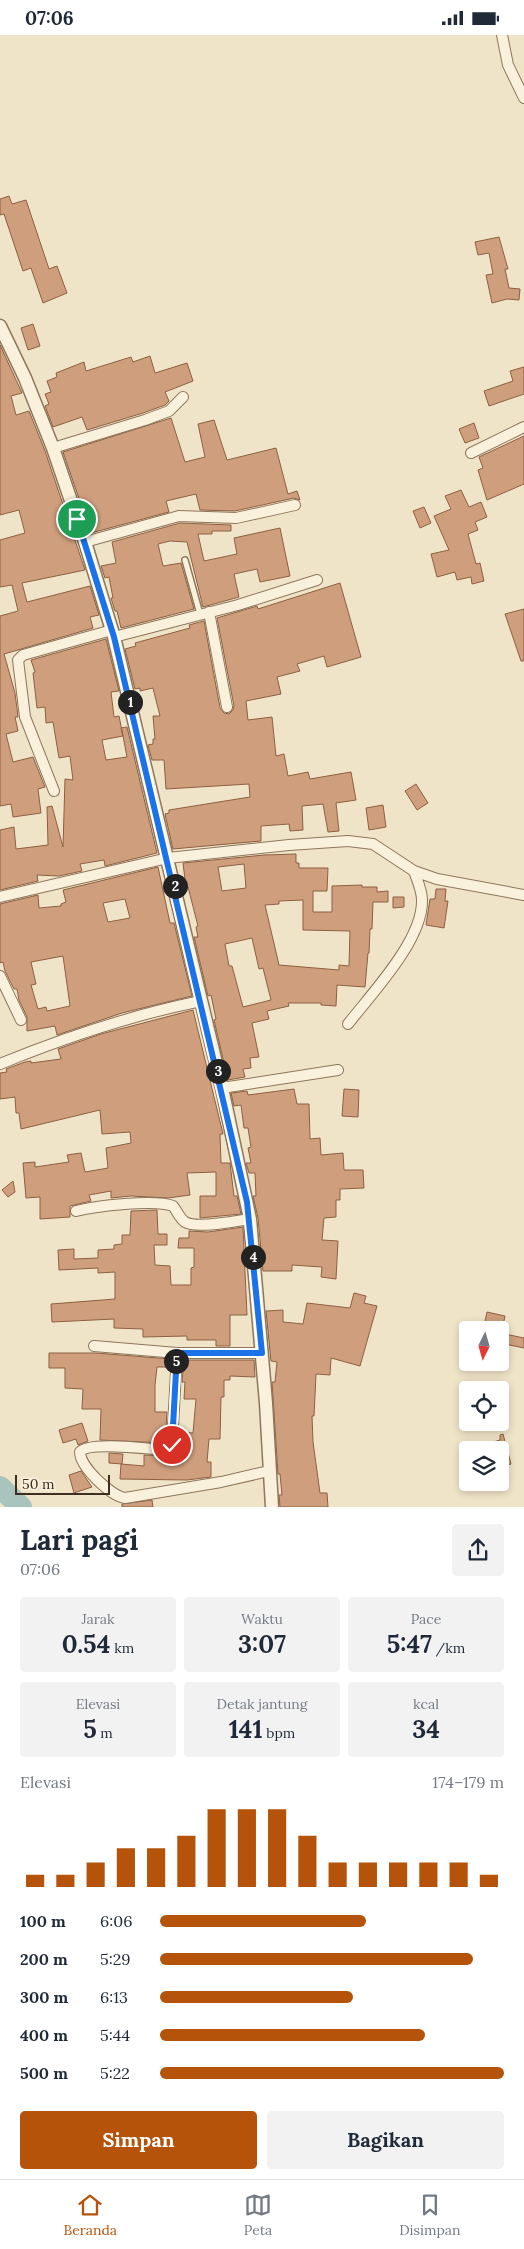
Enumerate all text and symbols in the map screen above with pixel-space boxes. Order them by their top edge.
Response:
text: 07:06 [25,6,74,30]
pin [56,498,98,540]
icon: arrive [63,505,91,533]
pin: 1 [118,689,142,715]
text: 1 [128,693,133,711]
pin: 2 [162,873,188,899]
text: 2 [172,877,179,895]
pin: 3 [206,1059,230,1083]
text: 3 [215,1062,222,1080]
pin: 4 [240,1245,266,1269]
text: 4 [250,1248,257,1266]
north arrow [459,1321,509,1371]
map controls [459,1321,509,1491]
pin: 5 [164,1349,188,1373]
text: 5 [173,1352,180,1370]
button: locate [459,1381,509,1431]
pin [151,1424,193,1466]
icon: check [158,1431,186,1459]
button: layers [459,1441,509,1491]
scale bar [15,1471,110,1495]
text: 50 m [22,1475,55,1493]
text: Lari pagi [20,1522,138,1558]
button: share [452,1524,504,1576]
text: 07:06 [20,1559,60,1579]
text: Jarak [82,1610,114,1628]
text: Waktu [241,1610,283,1628]
text: Pace [411,1610,441,1628]
text: 0.54 [62,1628,111,1660]
text: 3:07 [238,1628,286,1660]
text: 5:47 [387,1628,432,1660]
text: km [111,1639,134,1657]
text: /km [432,1639,465,1657]
text: Elevasi [76,1695,120,1713]
text: Detak jantung [216,1695,308,1713]
text: kcal [413,1695,439,1713]
text: 5 [83,1713,97,1745]
text: 141 [229,1713,263,1745]
text: 34 [412,1713,440,1745]
text: m [97,1724,113,1742]
text: bpm [263,1724,295,1742]
text: Elevasi [20,1772,71,1792]
text: 174–179 m [432,1772,504,1792]
text: 100 m [20,1911,66,1931]
text: 6:06 [100,1911,132,1931]
text: 200 m [20,1949,68,1969]
text: 5:29 [100,1949,131,1969]
text: 300 m [20,1987,68,2007]
text: 6:13 [100,1987,128,2007]
text: 400 m [20,2025,68,2045]
text: 5:44 [100,2025,130,2045]
text: 500 m [20,2063,68,2083]
text: 5:22 [100,2063,130,2083]
button: Simpan [20,2111,257,2169]
button: Bagikan [267,2111,504,2169]
tab: Beranda [63,2191,117,2239]
tab: Peta [244,2191,272,2239]
tab: Disimpan [399,2191,461,2239]

